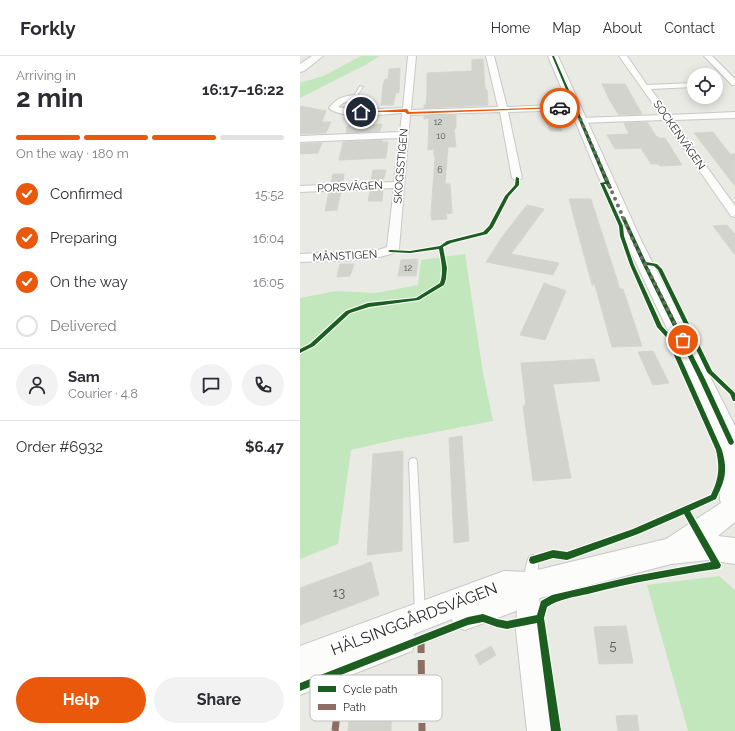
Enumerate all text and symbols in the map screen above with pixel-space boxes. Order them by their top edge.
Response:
text: Forkly [20,17,76,39]
text: Home [491,20,530,36]
text: Map [552,20,581,36]
text: About [603,20,642,36]
text: Contact [664,20,715,36]
text: Arriving in [16,68,76,83]
map controls [687,68,723,104]
button: locate [687,68,723,104]
text: 16:17–16:22 [202,81,284,99]
text: 2 min [16,83,83,113]
courier [540,88,580,128]
pin [344,95,378,129]
icon: car [549,97,571,119]
street label: SOCKENVÄGEN [650,98,708,172]
icon: home [350,101,372,123]
house number: 12 [434,117,443,127]
street label: SKOGSSTIGEN [391,128,411,204]
house number: 10 [436,131,446,141]
text: On the way · 180 m [16,146,129,161]
house number: 6 [437,165,443,175]
street label: PORSVÄGEN [317,179,383,195]
icon: check [16,183,38,205]
text: Confirmed [50,185,123,203]
text: 15:52 [255,187,284,202]
icon: check [16,227,38,249]
text: Preparing [50,229,117,247]
text: 16:04 [253,231,284,246]
street label: MÅNSTIGEN [312,247,378,264]
house number: 12 [404,263,413,273]
icon: check [16,271,38,293]
text: On the way [50,273,128,291]
text: 16:05 [253,275,284,290]
text: Delivered [50,317,117,335]
pin [666,323,700,357]
icon: bag [672,329,694,351]
button: person [16,364,58,406]
button: chat [190,364,232,406]
button: phone [242,364,284,406]
text: Sam [68,368,100,386]
text: Courier · 4.8 [68,386,138,401]
text: Order #6932 [16,438,103,456]
text: $6.47 [245,438,284,456]
street label: HÄLSINGGÅRDSVÄGEN [328,577,500,660]
house number: 13 [333,585,345,600]
house number: 5 [609,638,617,653]
legend [310,675,442,721]
button: Help [16,677,146,723]
button: Share [154,677,284,723]
text: Cycle path [343,683,397,696]
text: Path [343,701,366,714]

